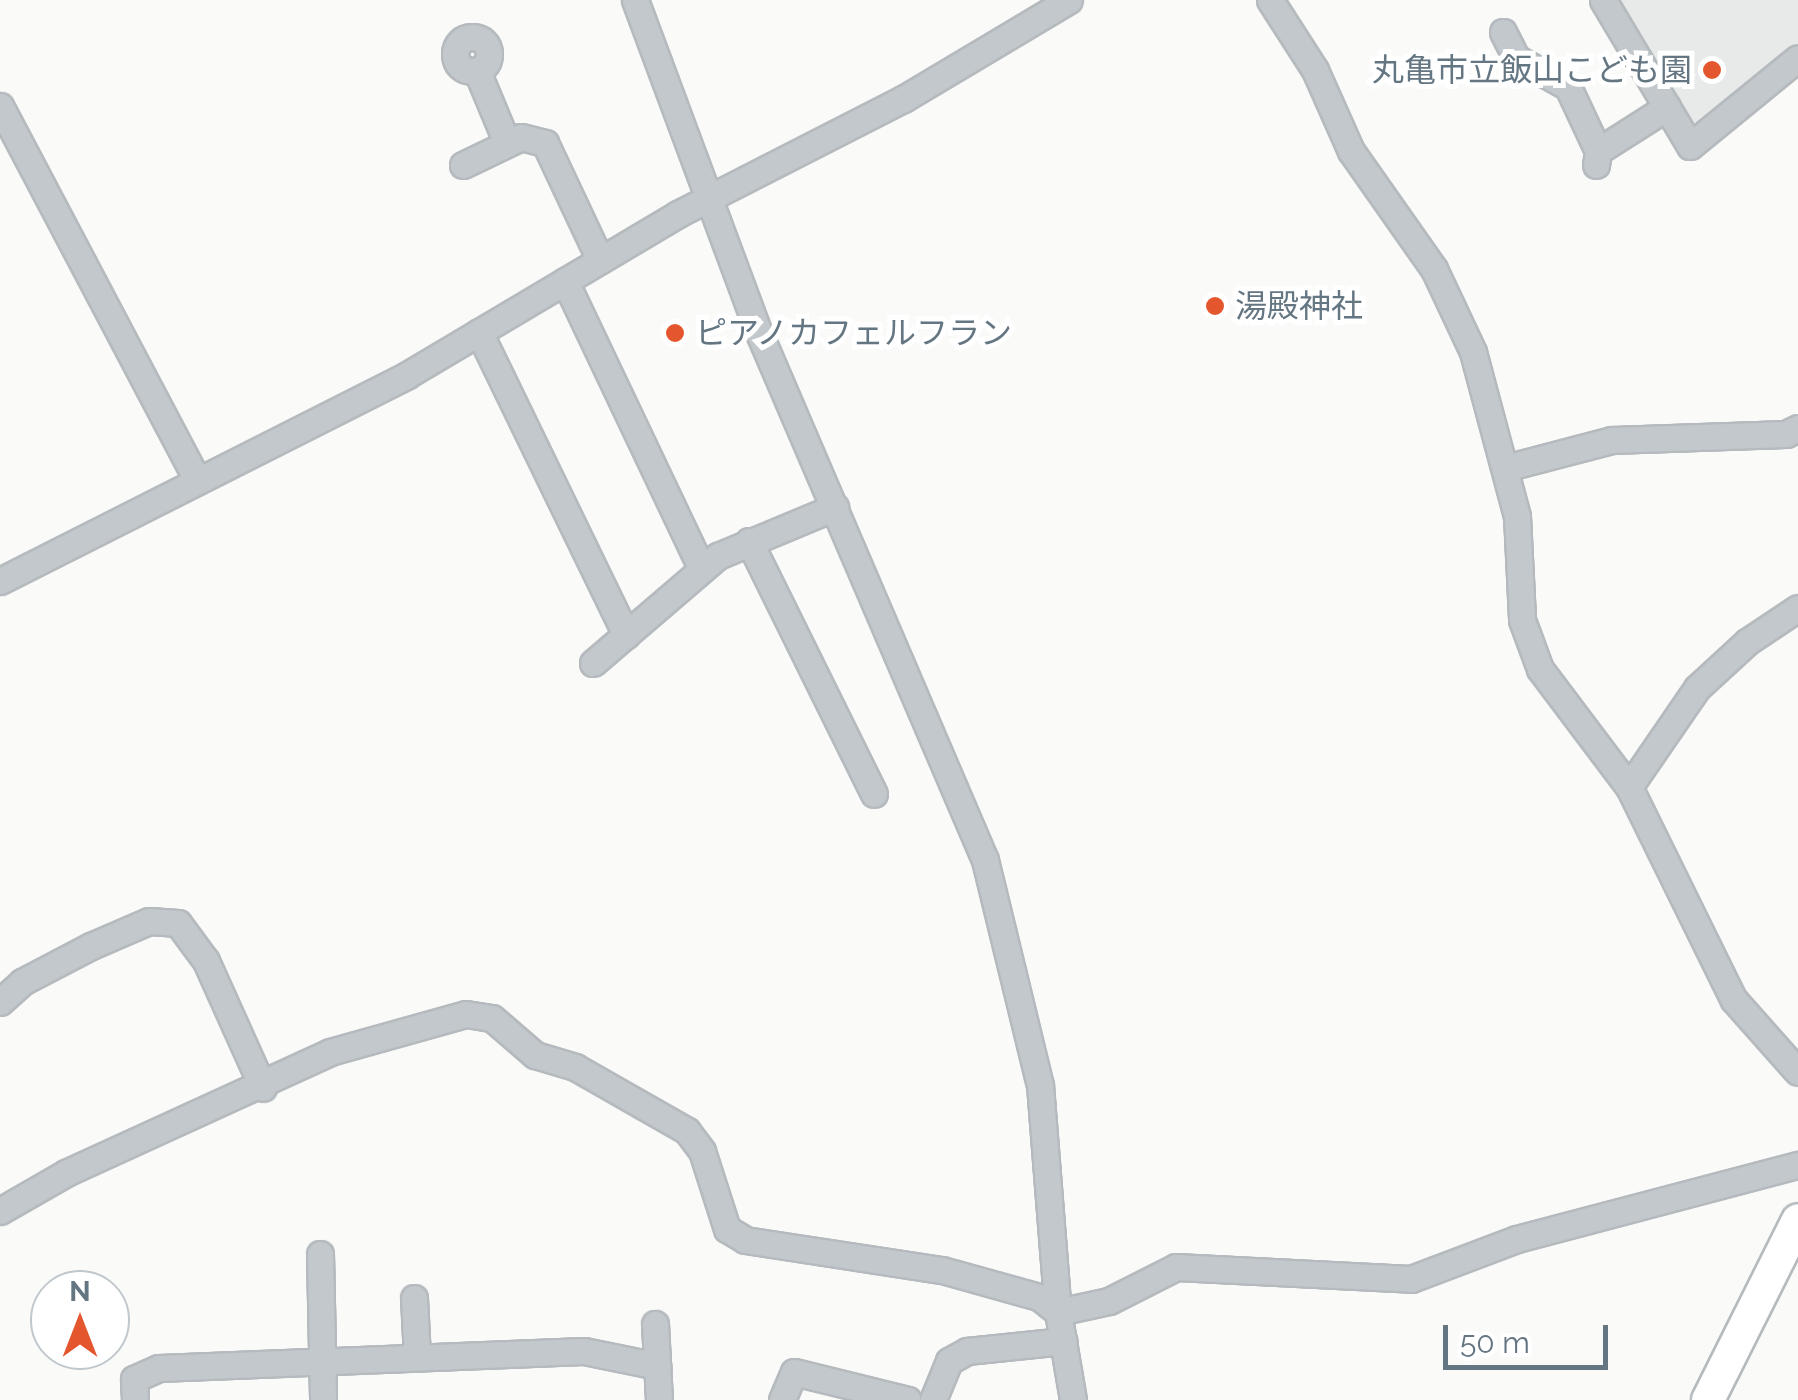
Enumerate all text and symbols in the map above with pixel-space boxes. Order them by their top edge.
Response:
place label: 丸亀市立飯山こども園 [1372,51,1692,89]
marker: 丸亀市立飯山こども園 [1701,59,1723,81]
place label: 湯殿神社 [1235,287,1363,325]
marker: 湯殿神社 [1204,295,1226,317]
place label: ピアノカフェルフラン [695,314,1015,352]
marker: ピアノカフェルフラン [664,322,686,344]
north arrow [30,1270,130,1370]
text: N [69,1275,91,1308]
scale bar [1448,1305,1613,1367]
text: 50 m [1460,1325,1530,1360]

